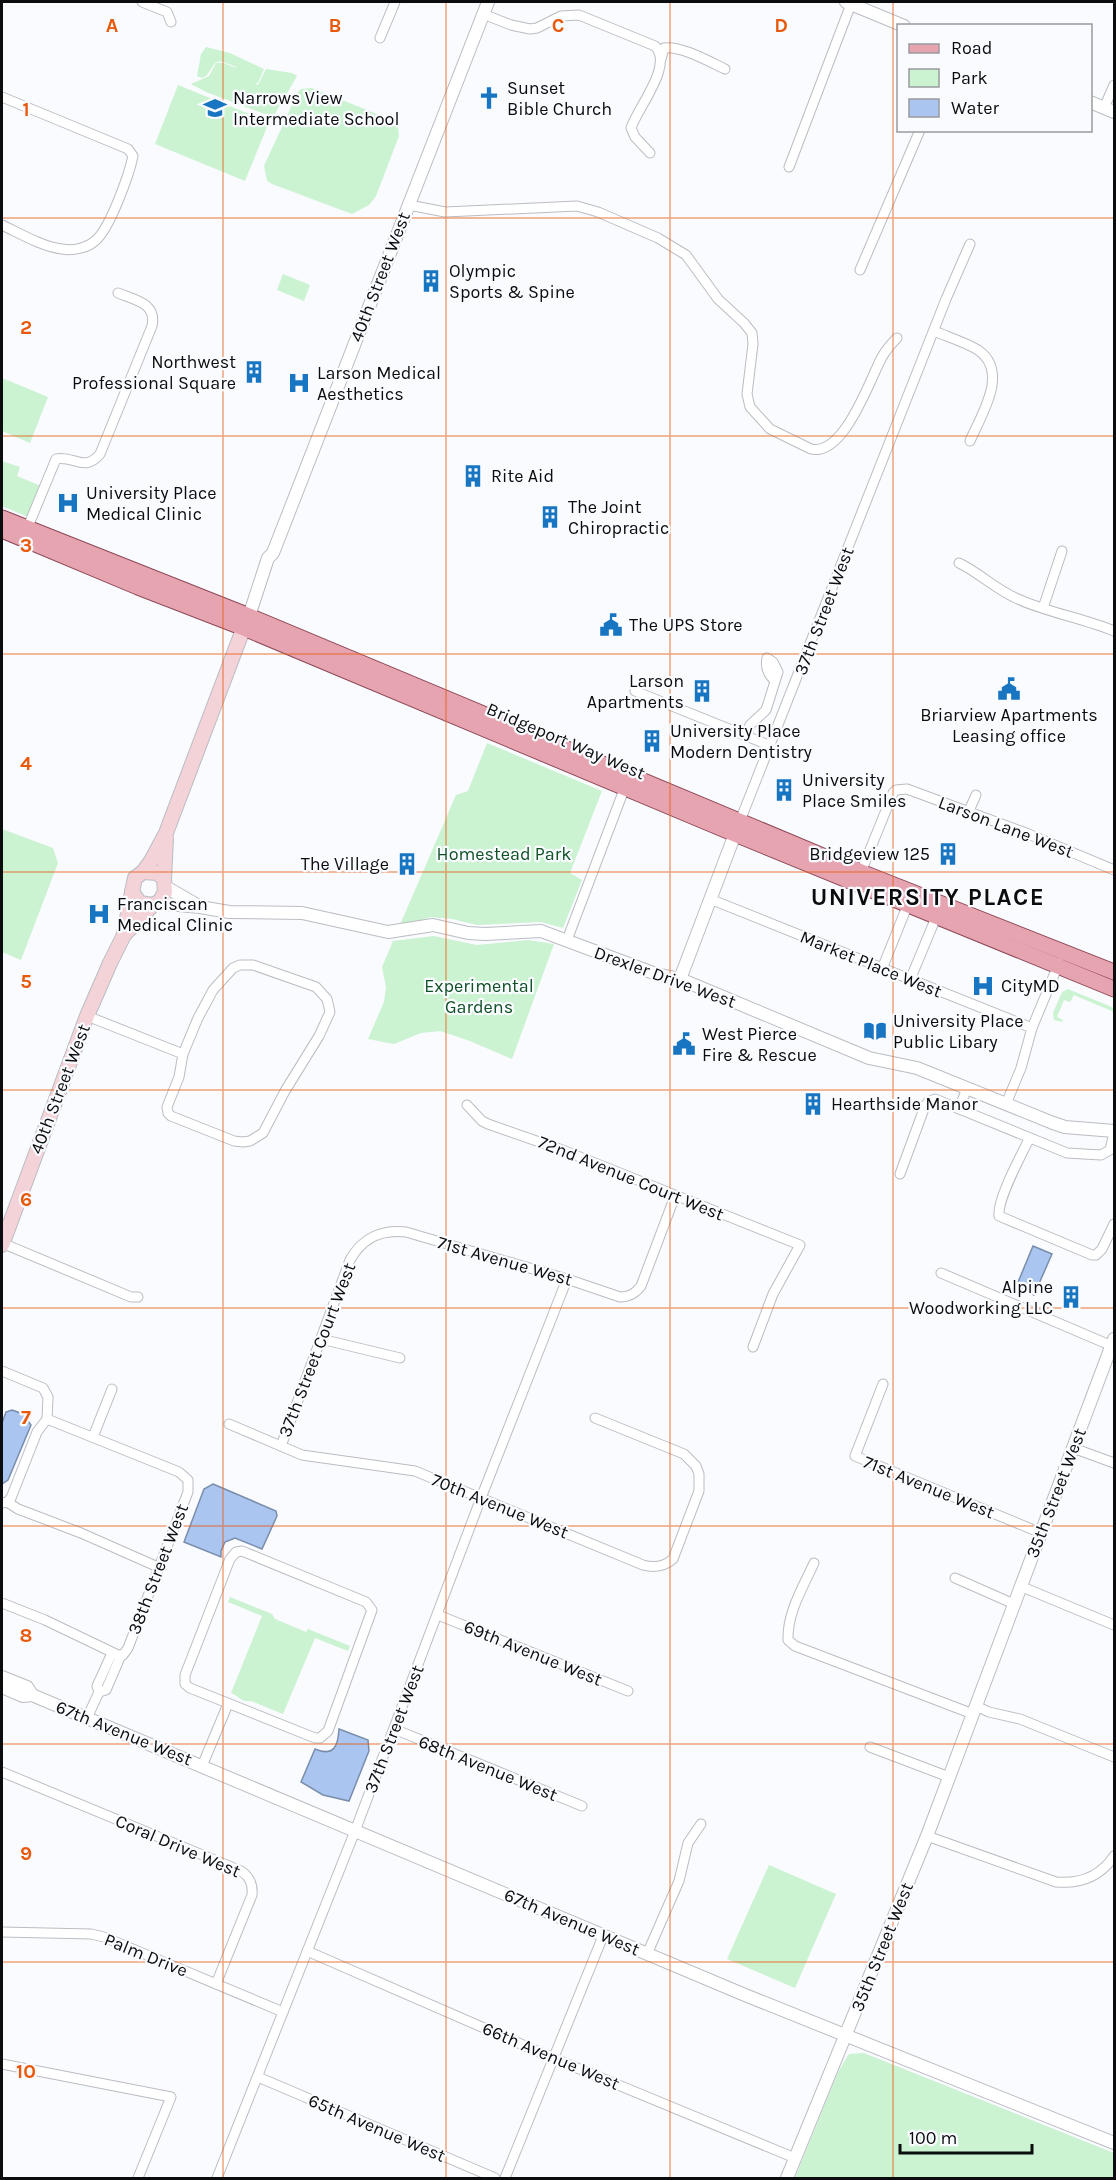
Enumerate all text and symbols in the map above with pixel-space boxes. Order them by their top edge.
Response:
text: A [106,14,119,37]
text: B [329,14,341,37]
text: C [552,14,564,37]
text: D [774,14,788,37]
legend [897,24,1092,132]
text: Road [951,37,992,59]
text: Park [951,67,988,89]
place label: Sunset Bible Church [507,77,612,120]
church icon: Sunset Bible Church [476,85,502,111]
place label: Narrows View Intermediate School [233,87,399,130]
school or university icon: Narrows View Intermediate School [202,95,228,121]
text: Water [951,97,999,119]
text: 1 [22,98,30,121]
street label: 40th Street West [345,209,415,345]
place label: Olympic Sports & Spine [449,260,575,303]
building icon: Olympic Sports & Spine [418,268,444,294]
text: 2 [20,316,32,339]
place label: Northwest Professional Square [72,351,236,394]
building icon: Northwest Professional Square [241,359,267,385]
place label: Larson Medical Aesthetics [317,362,441,405]
hospital icon: Larson Medical Aesthetics [286,370,312,396]
building icon: Rite Aid [460,463,486,489]
place label: Rite Aid [491,465,554,487]
place label: University Place Medical Clinic [86,482,216,525]
hospital icon: University Place Medical Clinic [55,490,81,516]
place label: The Joint Chiropractic [568,496,669,539]
building icon: The Joint Chiropractic [537,504,563,530]
text: 3 [20,534,32,557]
street label: 37th Street West [789,544,859,678]
public building icon: The UPS Store [598,612,624,638]
place label: The UPS Store [629,614,743,636]
place label: Larson Apartments [587,670,684,713]
public building icon: Briarview Apartments Leasing office [996,676,1022,702]
building icon: Larson Apartments [689,678,715,704]
street label: Bridgeport Way West [483,698,649,784]
place label: Briarview Apartments Leasing office [920,704,1098,747]
place label: University Place Modern Dentistry [670,720,812,763]
building icon: University Place Modern Dentistry [639,728,665,754]
text: 4 [20,752,32,775]
place label: University Place Smiles [802,769,907,812]
building icon: University Place Smiles [771,777,797,803]
street label: Larson Lane West [935,791,1077,863]
building icon: Bridgeview 125 [935,841,961,867]
park label: Homestead Park [437,843,571,865]
place label: Bridgeview 125 [809,843,930,865]
building icon: The Village [394,851,420,877]
place label: The Village [301,853,389,875]
district label: UNIVERSITY PLACE [811,883,1045,911]
place label: Franciscan Medical Clinic [117,893,233,936]
hospital icon: Franciscan Medical Clinic [86,901,112,927]
street label: Market Place West [797,926,945,1003]
street label: Drexler Drive West [591,941,739,1013]
text: 5 [20,970,32,993]
hospital icon: CityMD [970,973,996,999]
park label: Experimental Gardens [424,975,534,1018]
place label: CityMD [1001,975,1060,997]
place label: University Place Public Libary [893,1010,1023,1053]
library icon: University Place Public Libary [862,1018,888,1044]
street label: 40th Street West [25,1021,95,1157]
place label: West Pierce Fire & Rescue [702,1023,817,1066]
public building icon: West Pierce Fire & Rescue [671,1031,697,1057]
building icon: Hearthside Manor [800,1091,826,1117]
place label: Hearthside Manor [831,1093,978,1115]
street label: 72nd Avenue Court West [535,1131,727,1225]
text: 6 [20,1188,32,1211]
street label: 71st Avenue West [435,1231,575,1291]
street label: 37th Street Court West [274,1259,360,1440]
place label: Alpine Woodworking LLC [909,1276,1053,1319]
building icon: Alpine Woodworking LLC [1058,1284,1084,1310]
text: 7 [21,1406,31,1429]
street label: 35th Street West [1021,1425,1091,1561]
street label: 71st Avenue West [860,1451,998,1523]
street label: 70th Avenue West [428,1469,572,1544]
street label: 38th Street West [123,1500,193,1637]
street label: 69th Avenue West [461,1615,606,1691]
text: 8 [20,1624,32,1647]
street label: 37th Street West [359,1662,429,1796]
street label: 67th Avenue West [53,1696,196,1770]
street label: 68th Avenue West [415,1730,561,1806]
street label: Coral Drive West [112,1810,244,1882]
text: 9 [20,1842,32,1865]
street label: 35th Street West [846,1879,918,2015]
street label: 67th Avenue West [501,1884,643,1961]
street label: Palm Drive [101,1928,191,1982]
street label: 66th Avenue West [479,2017,623,2095]
text: 10 [16,2060,36,2083]
street label: 65th Avenue West [305,2089,449,2167]
scale bar [900,2117,1032,2155]
text: 100 m [909,2127,957,2149]

